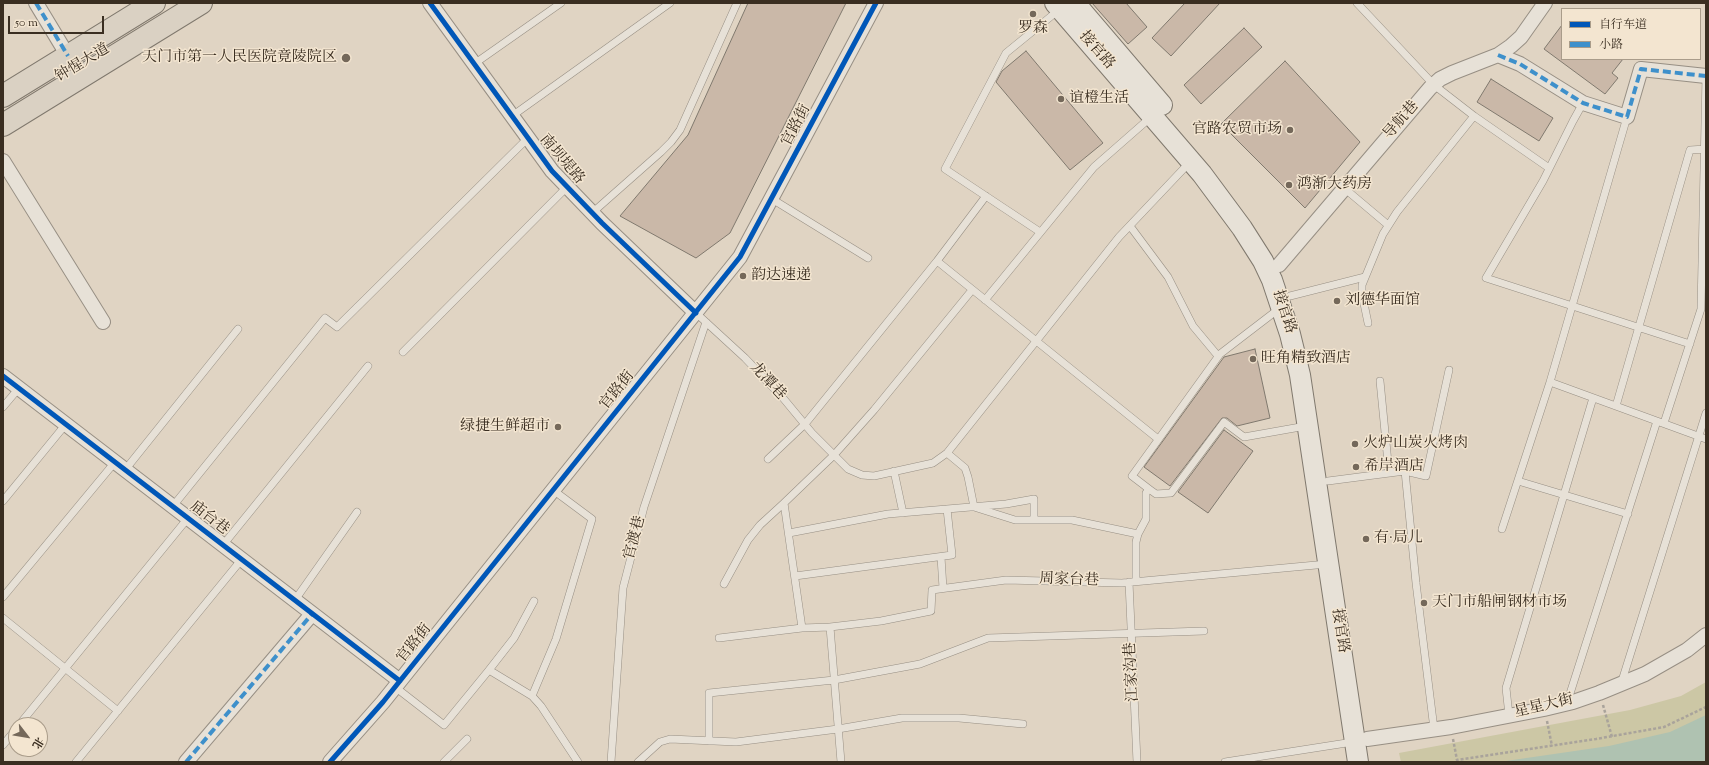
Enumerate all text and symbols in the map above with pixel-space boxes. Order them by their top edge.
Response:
scale bar [10,8,106,34]
legend [1561,8,1701,60]
marker: 罗森 [1028,9,1038,19]
text: 50 m [15,14,38,32]
text: 自行车道 [1599,16,1647,34]
place label: 罗森 [1018,20,1048,38]
street label: 接官路 [1074,28,1118,74]
text: 小路 [1599,36,1623,54]
street label: 钟惺大道 [53,41,113,87]
place label: 天门市第一人民医院竟陵院区 [142,49,337,67]
marker: 天门市第一人民医院竟陵院区 [340,52,352,64]
place label: 谊橙生活 [1069,90,1129,108]
marker: 谊橙生活 [1056,94,1066,104]
street label: 导航巷 [1380,98,1424,144]
street label: 官路街 [778,102,816,150]
place label: 官路农贸市场 [1192,121,1282,139]
marker: 官路农贸市场 [1285,125,1295,135]
street label: 南坝堤路 [535,131,587,189]
place label: 鸿渐大药房 [1297,176,1372,194]
marker: 鸿渐大药房 [1284,180,1294,190]
place label: 韵达速递 [751,267,811,285]
marker: 韵达速递 [738,271,748,281]
street label: 接官路 [1267,288,1299,336]
place label: 刘德华面馆 [1345,292,1420,310]
marker: 刘德华面馆 [1332,296,1342,306]
place label: 旺角精致酒店 [1261,350,1351,368]
marker: 旺角精致酒店 [1248,354,1258,364]
street label: 龙潭巷 [745,359,789,405]
street label: 官路街 [597,368,639,414]
place label: 绿捷生鲜超市 [460,418,550,436]
marker: 绿捷生鲜超市 [553,422,563,432]
place label: 火炉山炭火烤肉 [1363,435,1468,453]
marker: 火炉山炭火烤肉 [1350,439,1360,449]
place label: 希岸酒店 [1364,458,1424,476]
marker: 希岸酒店 [1351,462,1361,472]
street label: 庙台巷 [186,498,232,540]
street label: 官渡巷 [621,514,651,562]
place label: 有·局儿 [1374,530,1423,548]
marker: 有·局儿 [1361,534,1371,544]
street label: 周家台巷 [1039,571,1099,591]
place label: 天门市船闸钢材市场 [1432,594,1567,612]
marker: 天门市船闸钢材市场 [1419,598,1429,608]
street label: 接官路 [1327,607,1351,655]
street label: 官路街 [394,621,436,667]
street label: 江家沟巷 [1122,642,1144,702]
street label: 星星大街 [1513,691,1575,723]
north arrow [8,717,48,757]
text: 北 [28,734,47,752]

